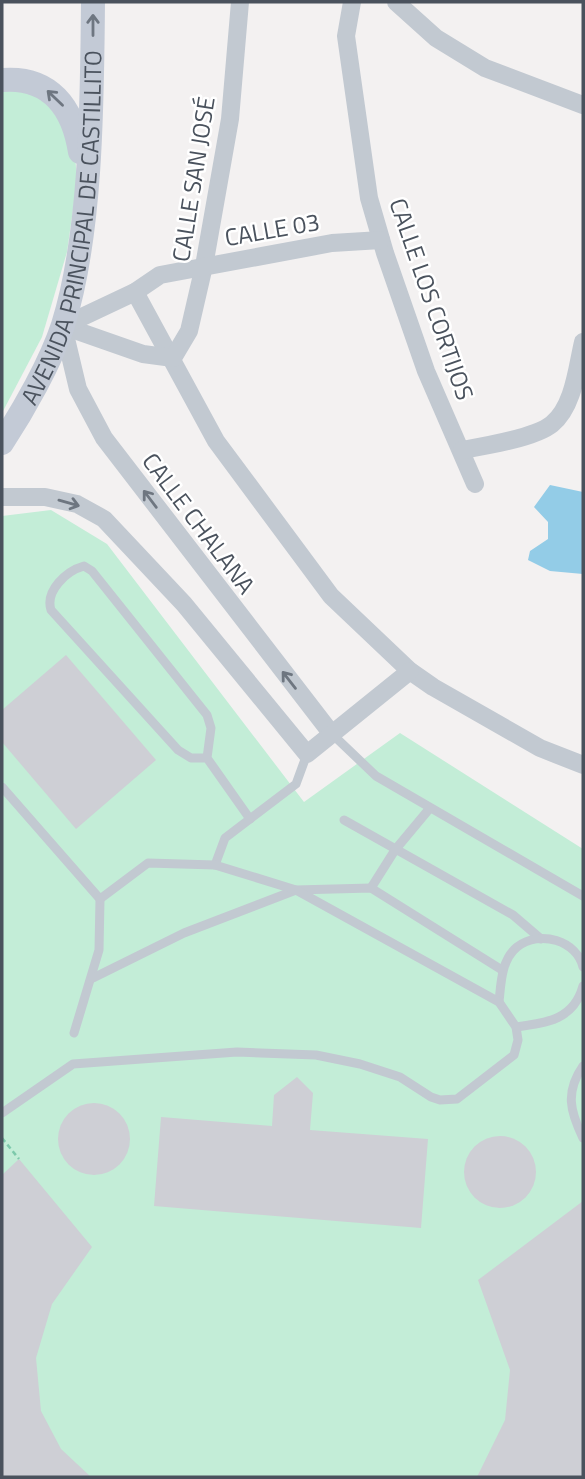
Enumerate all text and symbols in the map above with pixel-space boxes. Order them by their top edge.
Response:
one-way arrow [86,13,100,36]
street label: AVENIDA PRINCIPAL DE CASTILLITO [11,50,110,411]
one-way arrow [47,90,64,107]
street label: CALLE SAN JOSÉ [162,94,224,264]
street label: CALLE LOS CORTIJOS [381,193,483,405]
street label: CALLE 03 [222,203,322,255]
street label: CALLE CHALANA [134,445,264,601]
one-way arrow [142,491,157,509]
one-way arrow [58,497,80,510]
one-way arrow [281,671,296,689]

